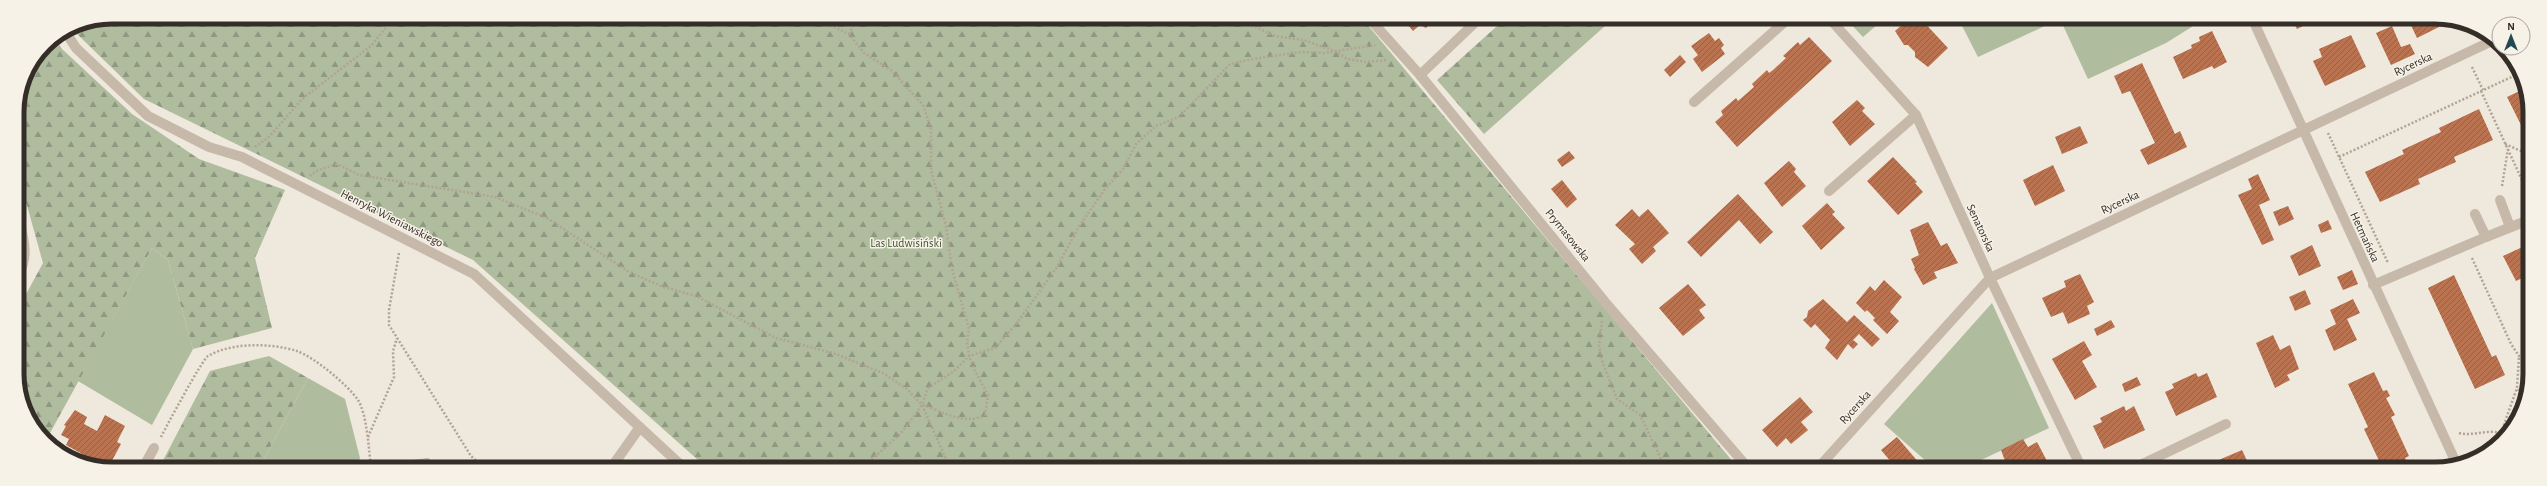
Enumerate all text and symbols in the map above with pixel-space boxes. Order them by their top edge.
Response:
north arrow [2491,16,2531,56]
text: N [2507,21,2515,32]
street label: Rycerska [2392,50,2435,79]
street label: Henryka Wieniawskiego [338,187,445,250]
street label: Rycerska [2099,188,2142,217]
street label: Senatorska [1965,202,1997,254]
street label: Prymasowska [1542,206,1593,265]
street label: Hetmańska [2348,210,2382,264]
park label: Las Ludwisiński [870,237,942,249]
street label: Rycerska [1837,388,1874,427]

